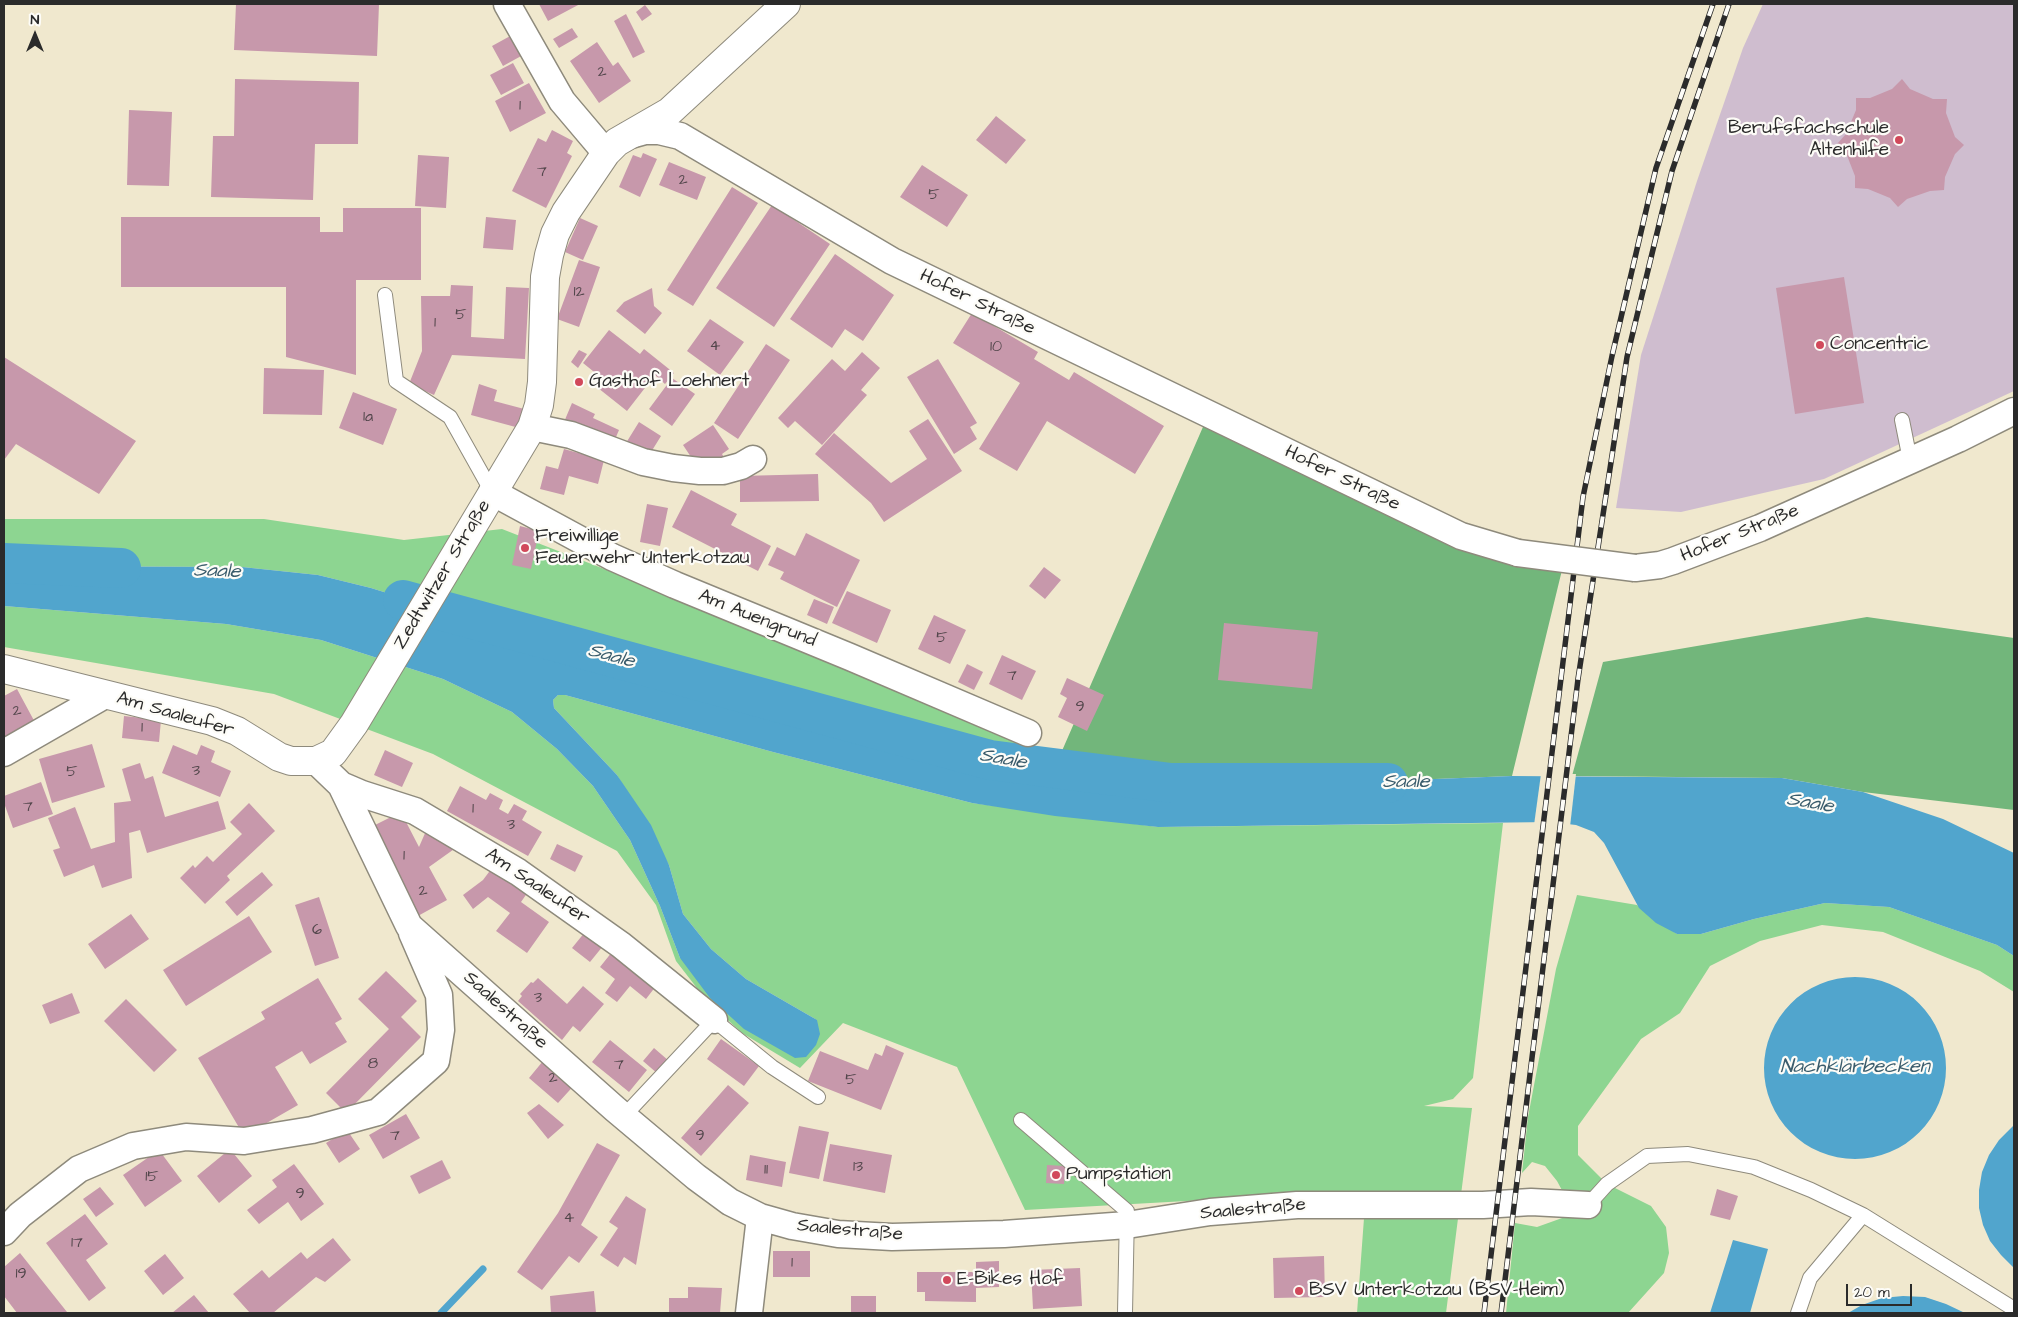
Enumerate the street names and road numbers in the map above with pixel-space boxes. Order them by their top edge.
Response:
street label: Hofer Straße [916,265,1038,341]
street label: Hofer Straße [1281,441,1403,517]
street label: Zedtwitzer Straße [389,496,497,654]
street label: Hofer Straße [1677,500,1803,568]
street label: Am Auengrund [695,585,819,653]
street label: Am Saaleufer [114,687,236,743]
street label: Am Saaleufer [480,844,594,930]
street label: Saalestraße [458,967,552,1055]
street label: Saalestraße [1199,1194,1307,1226]
street label: Saalestraße [796,1215,904,1247]

